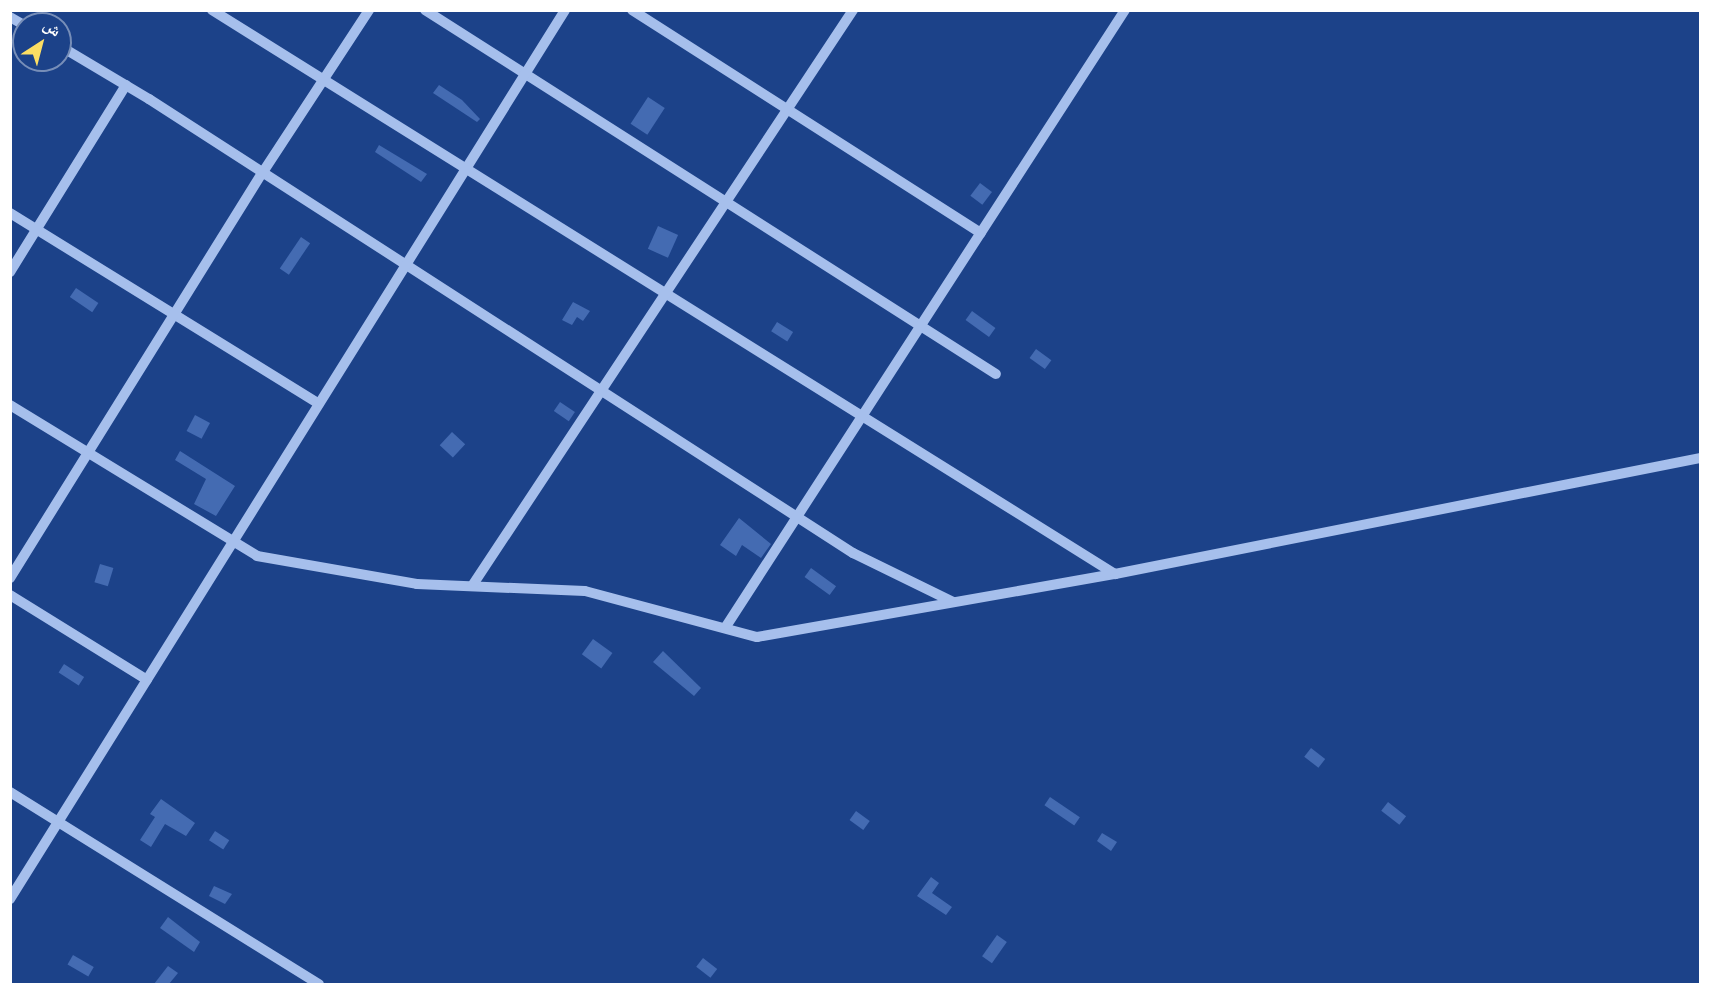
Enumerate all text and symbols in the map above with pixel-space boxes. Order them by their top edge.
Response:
north arrow [12,12,72,72]
text: ش [39,16,64,42]

